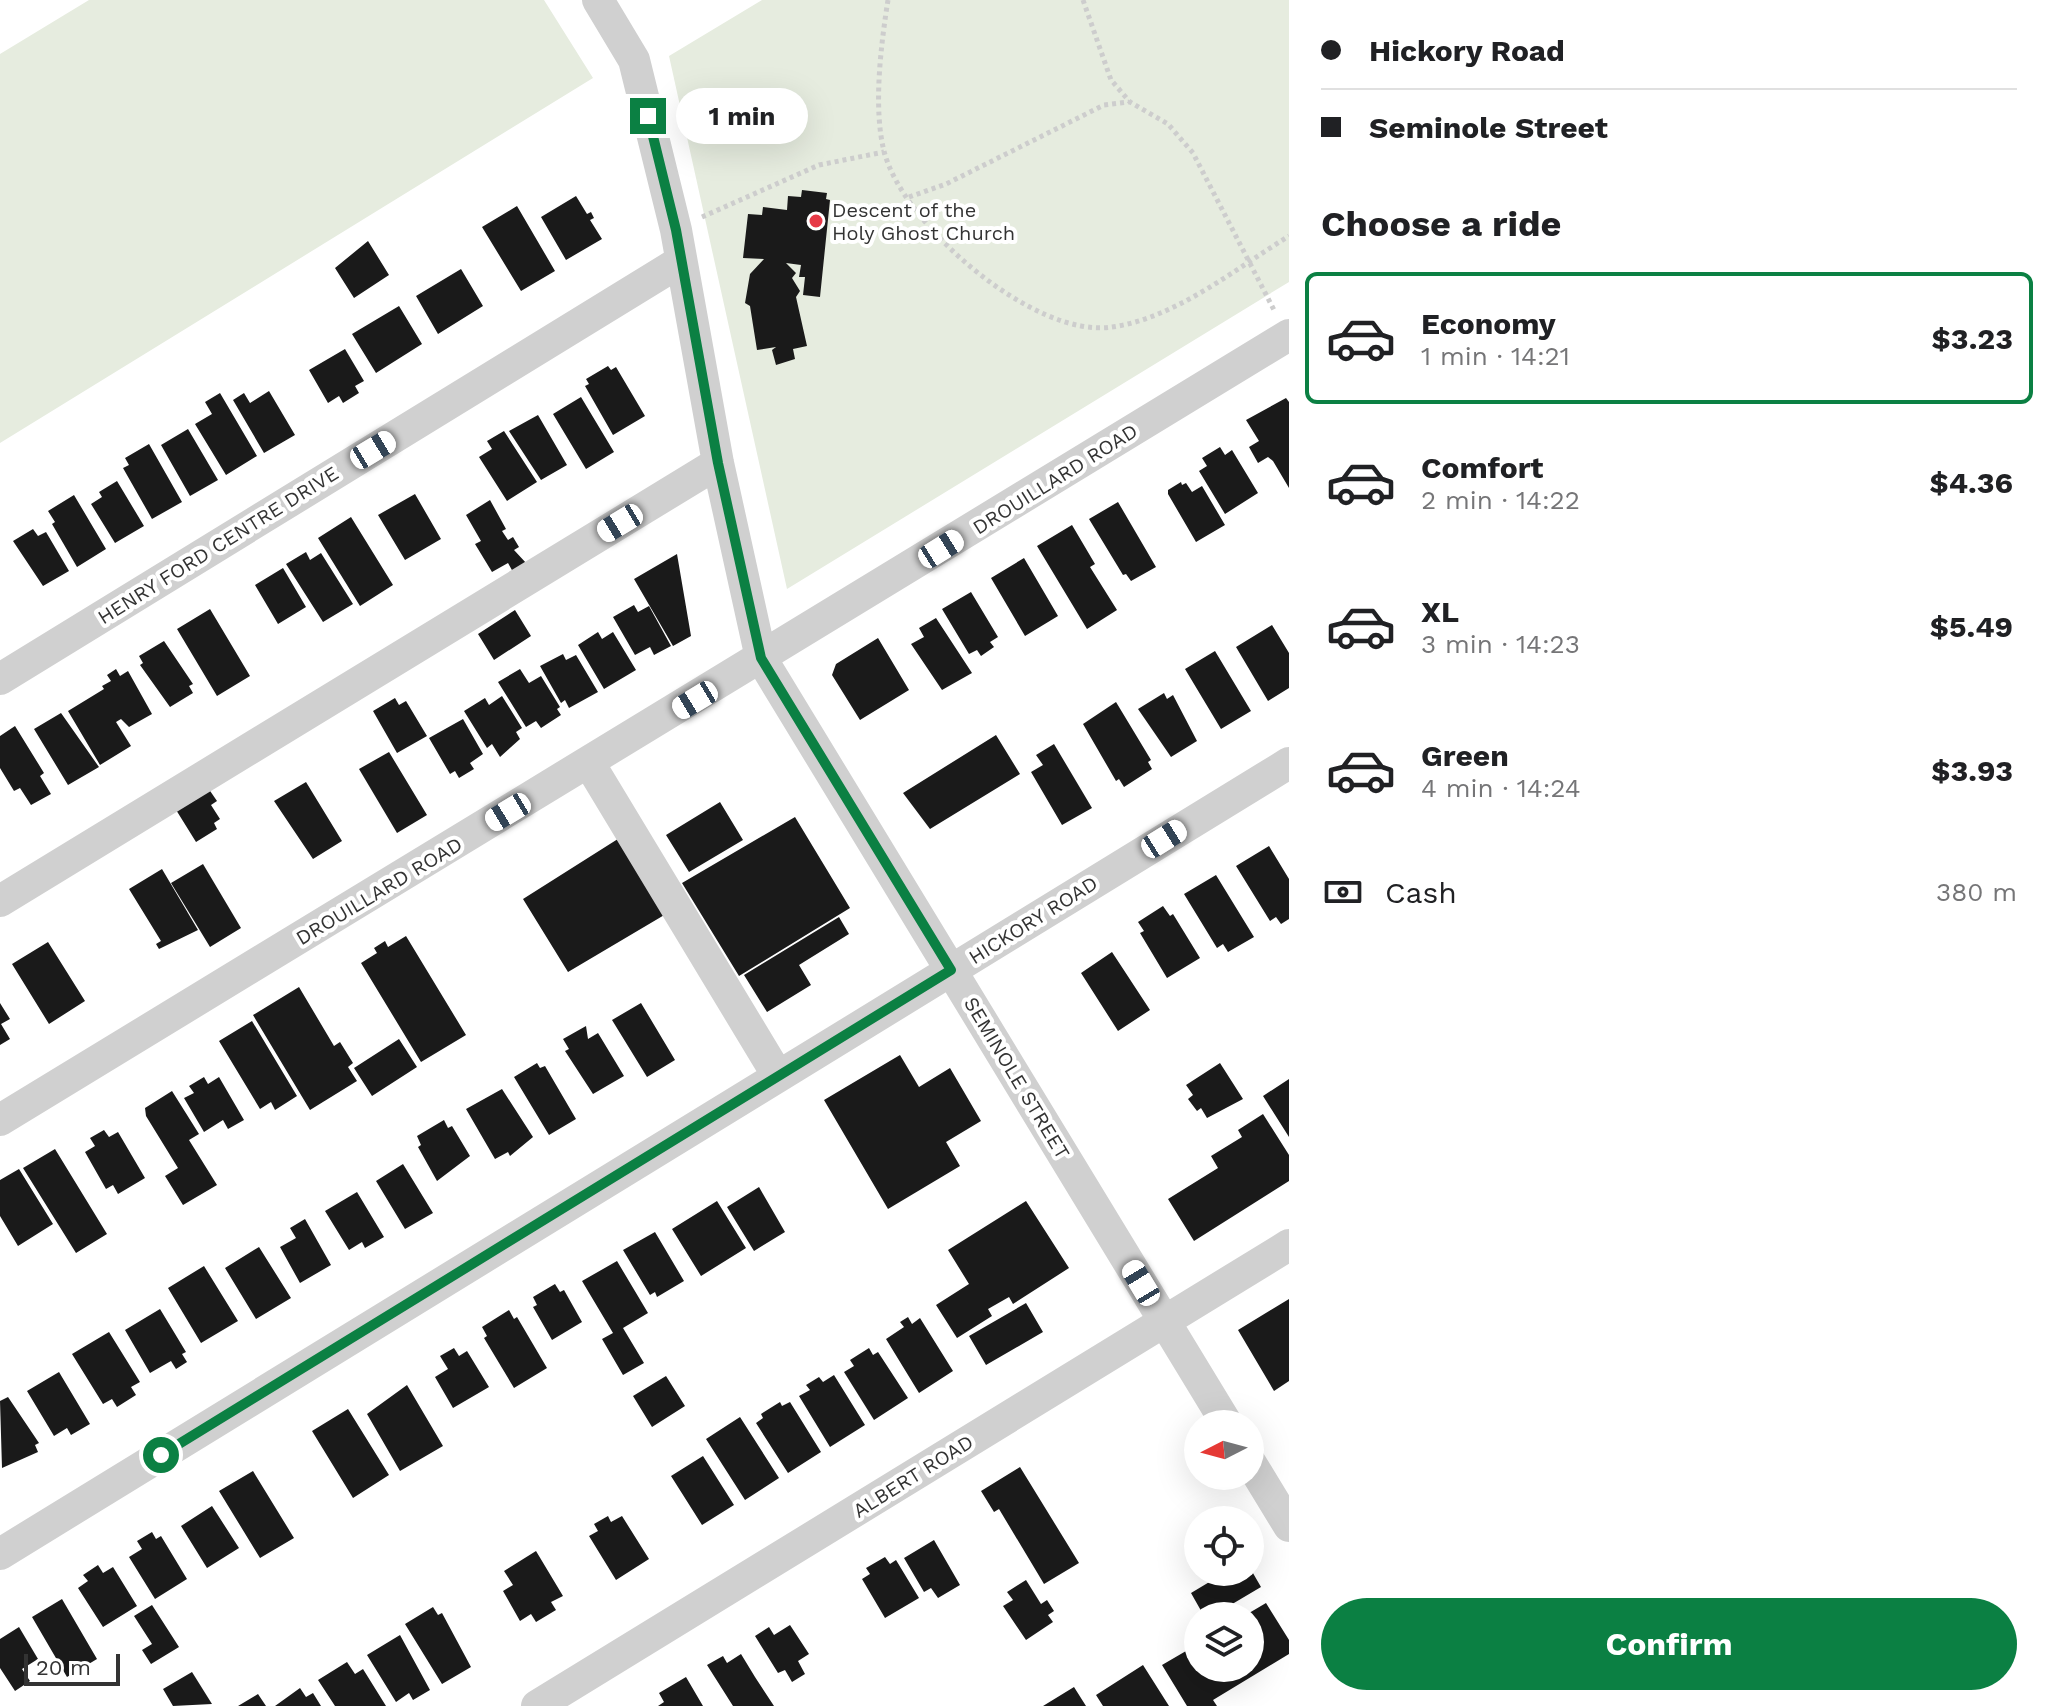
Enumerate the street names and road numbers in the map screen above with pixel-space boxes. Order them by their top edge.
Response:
street label: DROUILLARD ROAD [968,419,1142,539]
street label: HENRY FORD CENTRE DRIVE [93,461,343,629]
street label: DROUILLARD ROAD [292,832,466,950]
street label: HICKORY ROAD [964,871,1102,969]
street label: SEMINOLE STREET [959,993,1075,1163]
street label: ALBERT ROAD [848,1429,978,1523]

